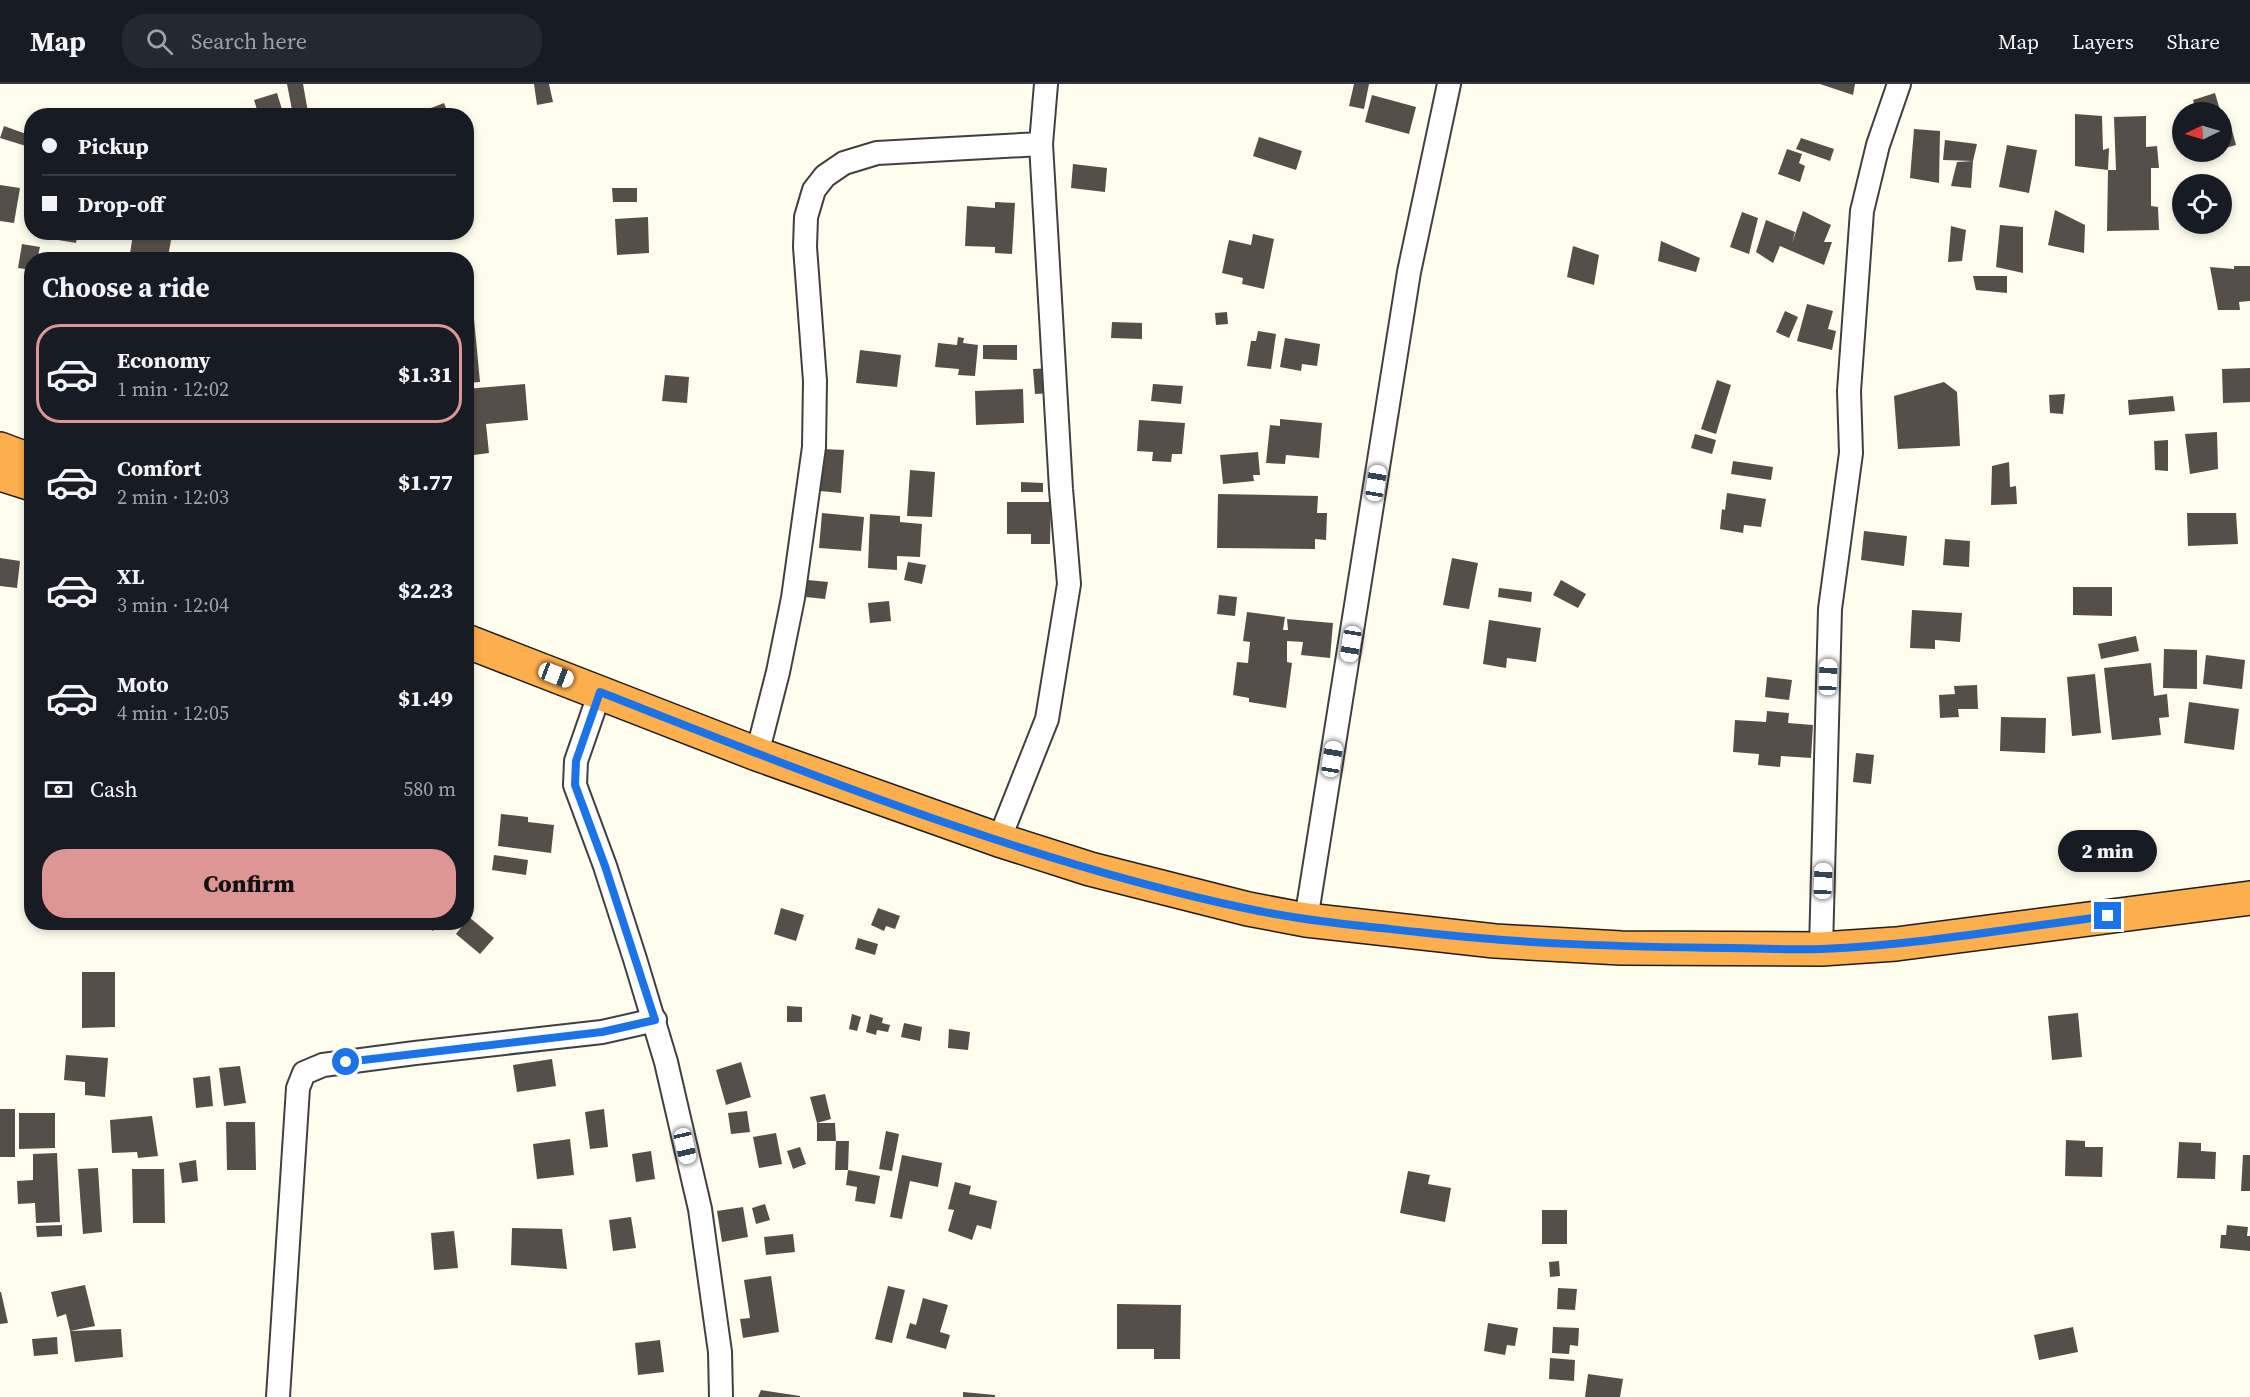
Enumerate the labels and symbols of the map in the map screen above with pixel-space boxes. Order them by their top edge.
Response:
north arrow [2172,102,2232,162]
car [1364,464,1388,502]
car [1339,625,1363,663]
car [1818,659,1838,695]
car [536,660,576,690]
car [1320,740,1344,778]
callout: 2 min [2058,829,2158,871]
car [1813,863,1833,899]
route end [2094,902,2121,929]
route start [332,1048,359,1075]
car [672,1126,698,1166]

